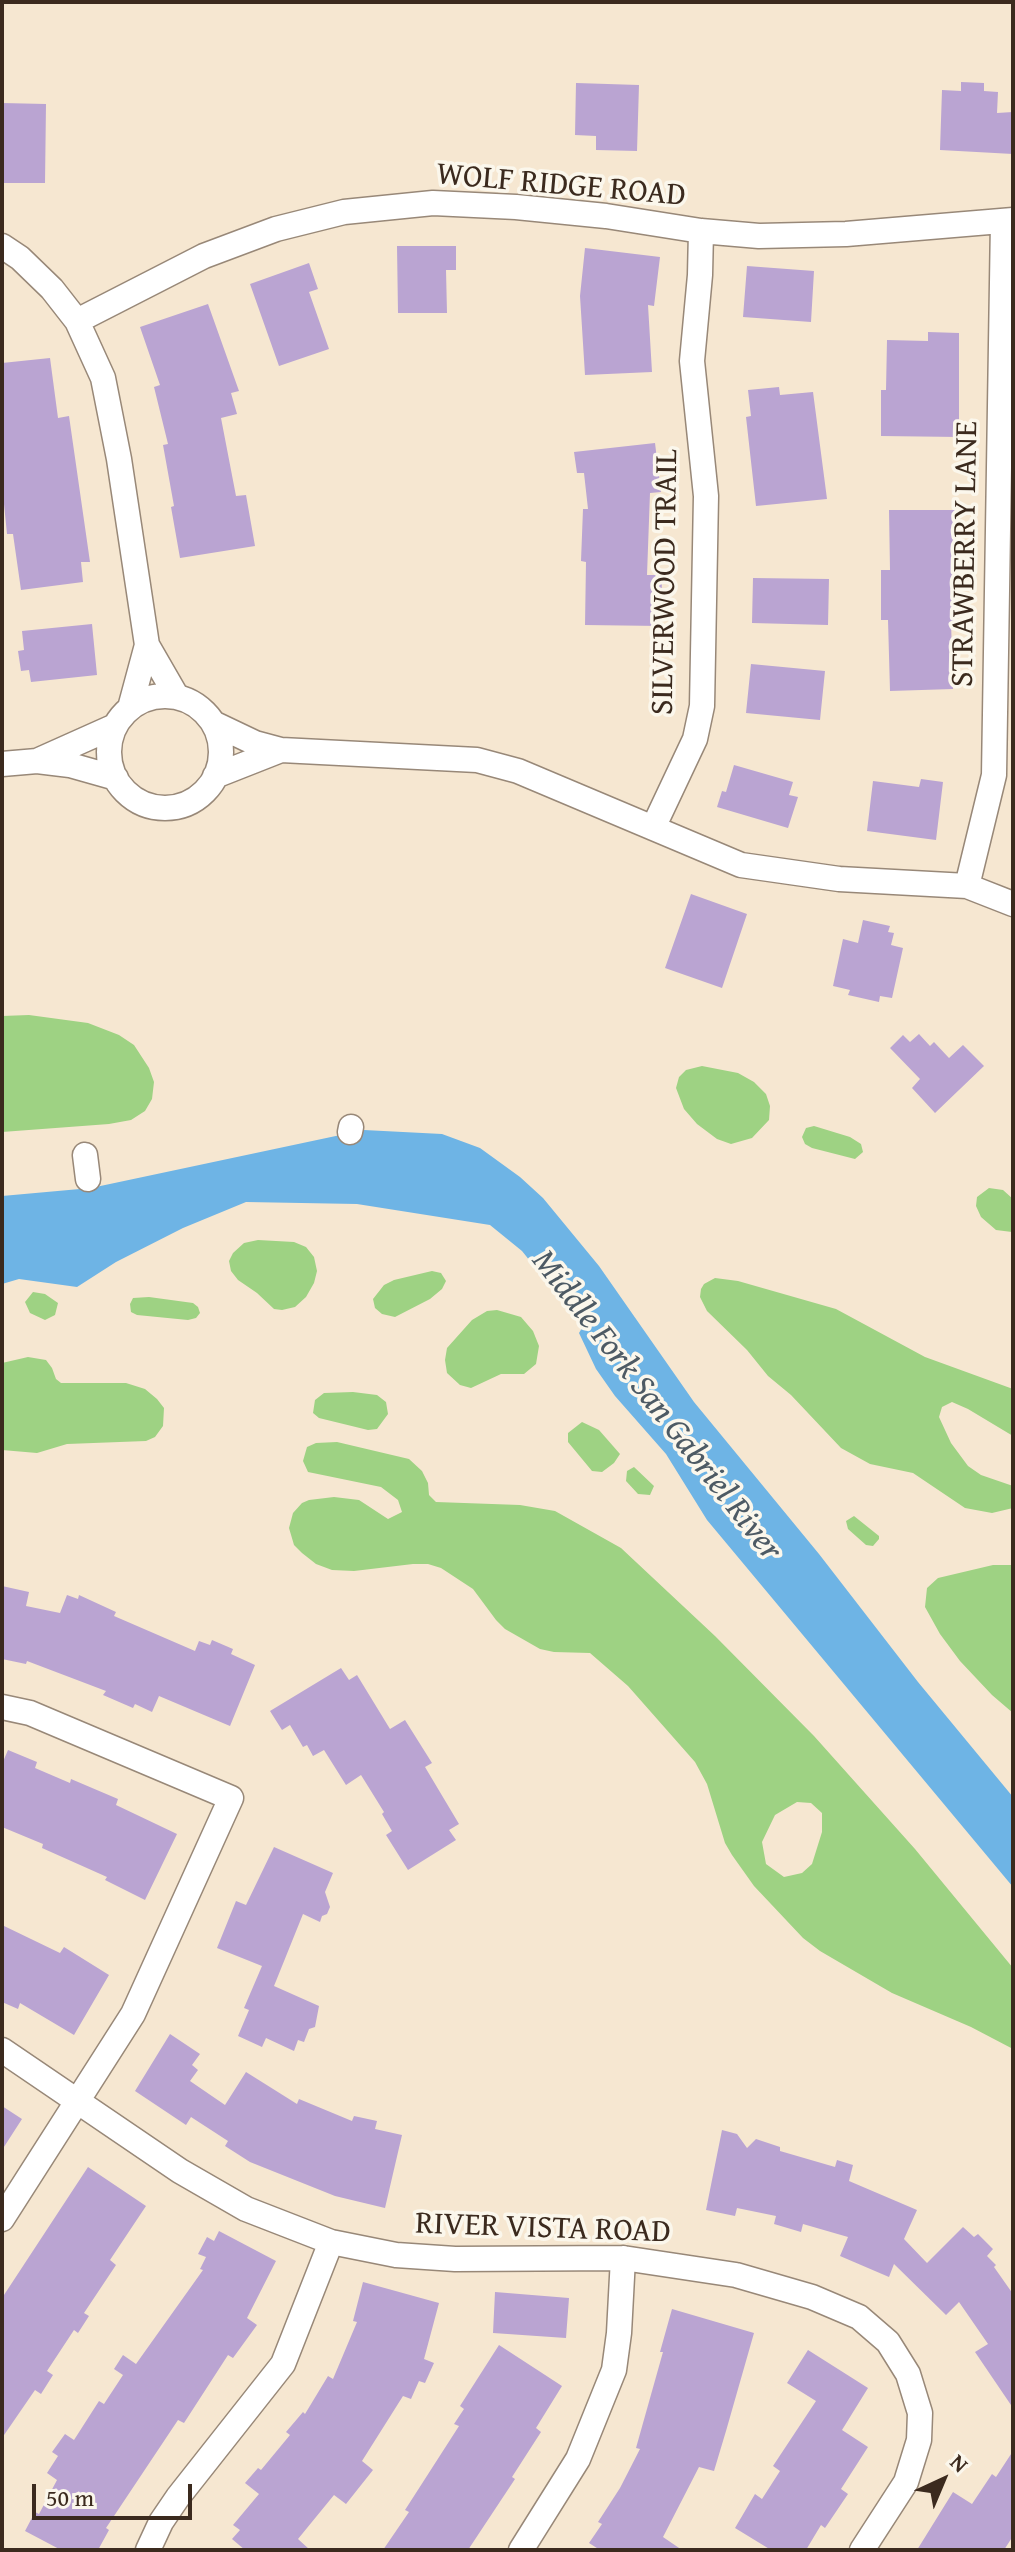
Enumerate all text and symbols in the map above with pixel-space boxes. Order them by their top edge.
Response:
street label: WOLF RIDGE ROAD [435,156,687,216]
street label: STRAWBERRY LANE [944,421,988,687]
street label: SILVERWOOD TRAIL [644,449,688,715]
water label: Middle Fork San Gabriel River [522,1242,790,1570]
street label: RIVER VISTA ROAD [415,2205,671,2253]
north arrow [903,2440,983,2520]
text: N [943,2446,976,2479]
scale bar [36,2468,196,2518]
text: 50 m [46,2480,94,2515]

